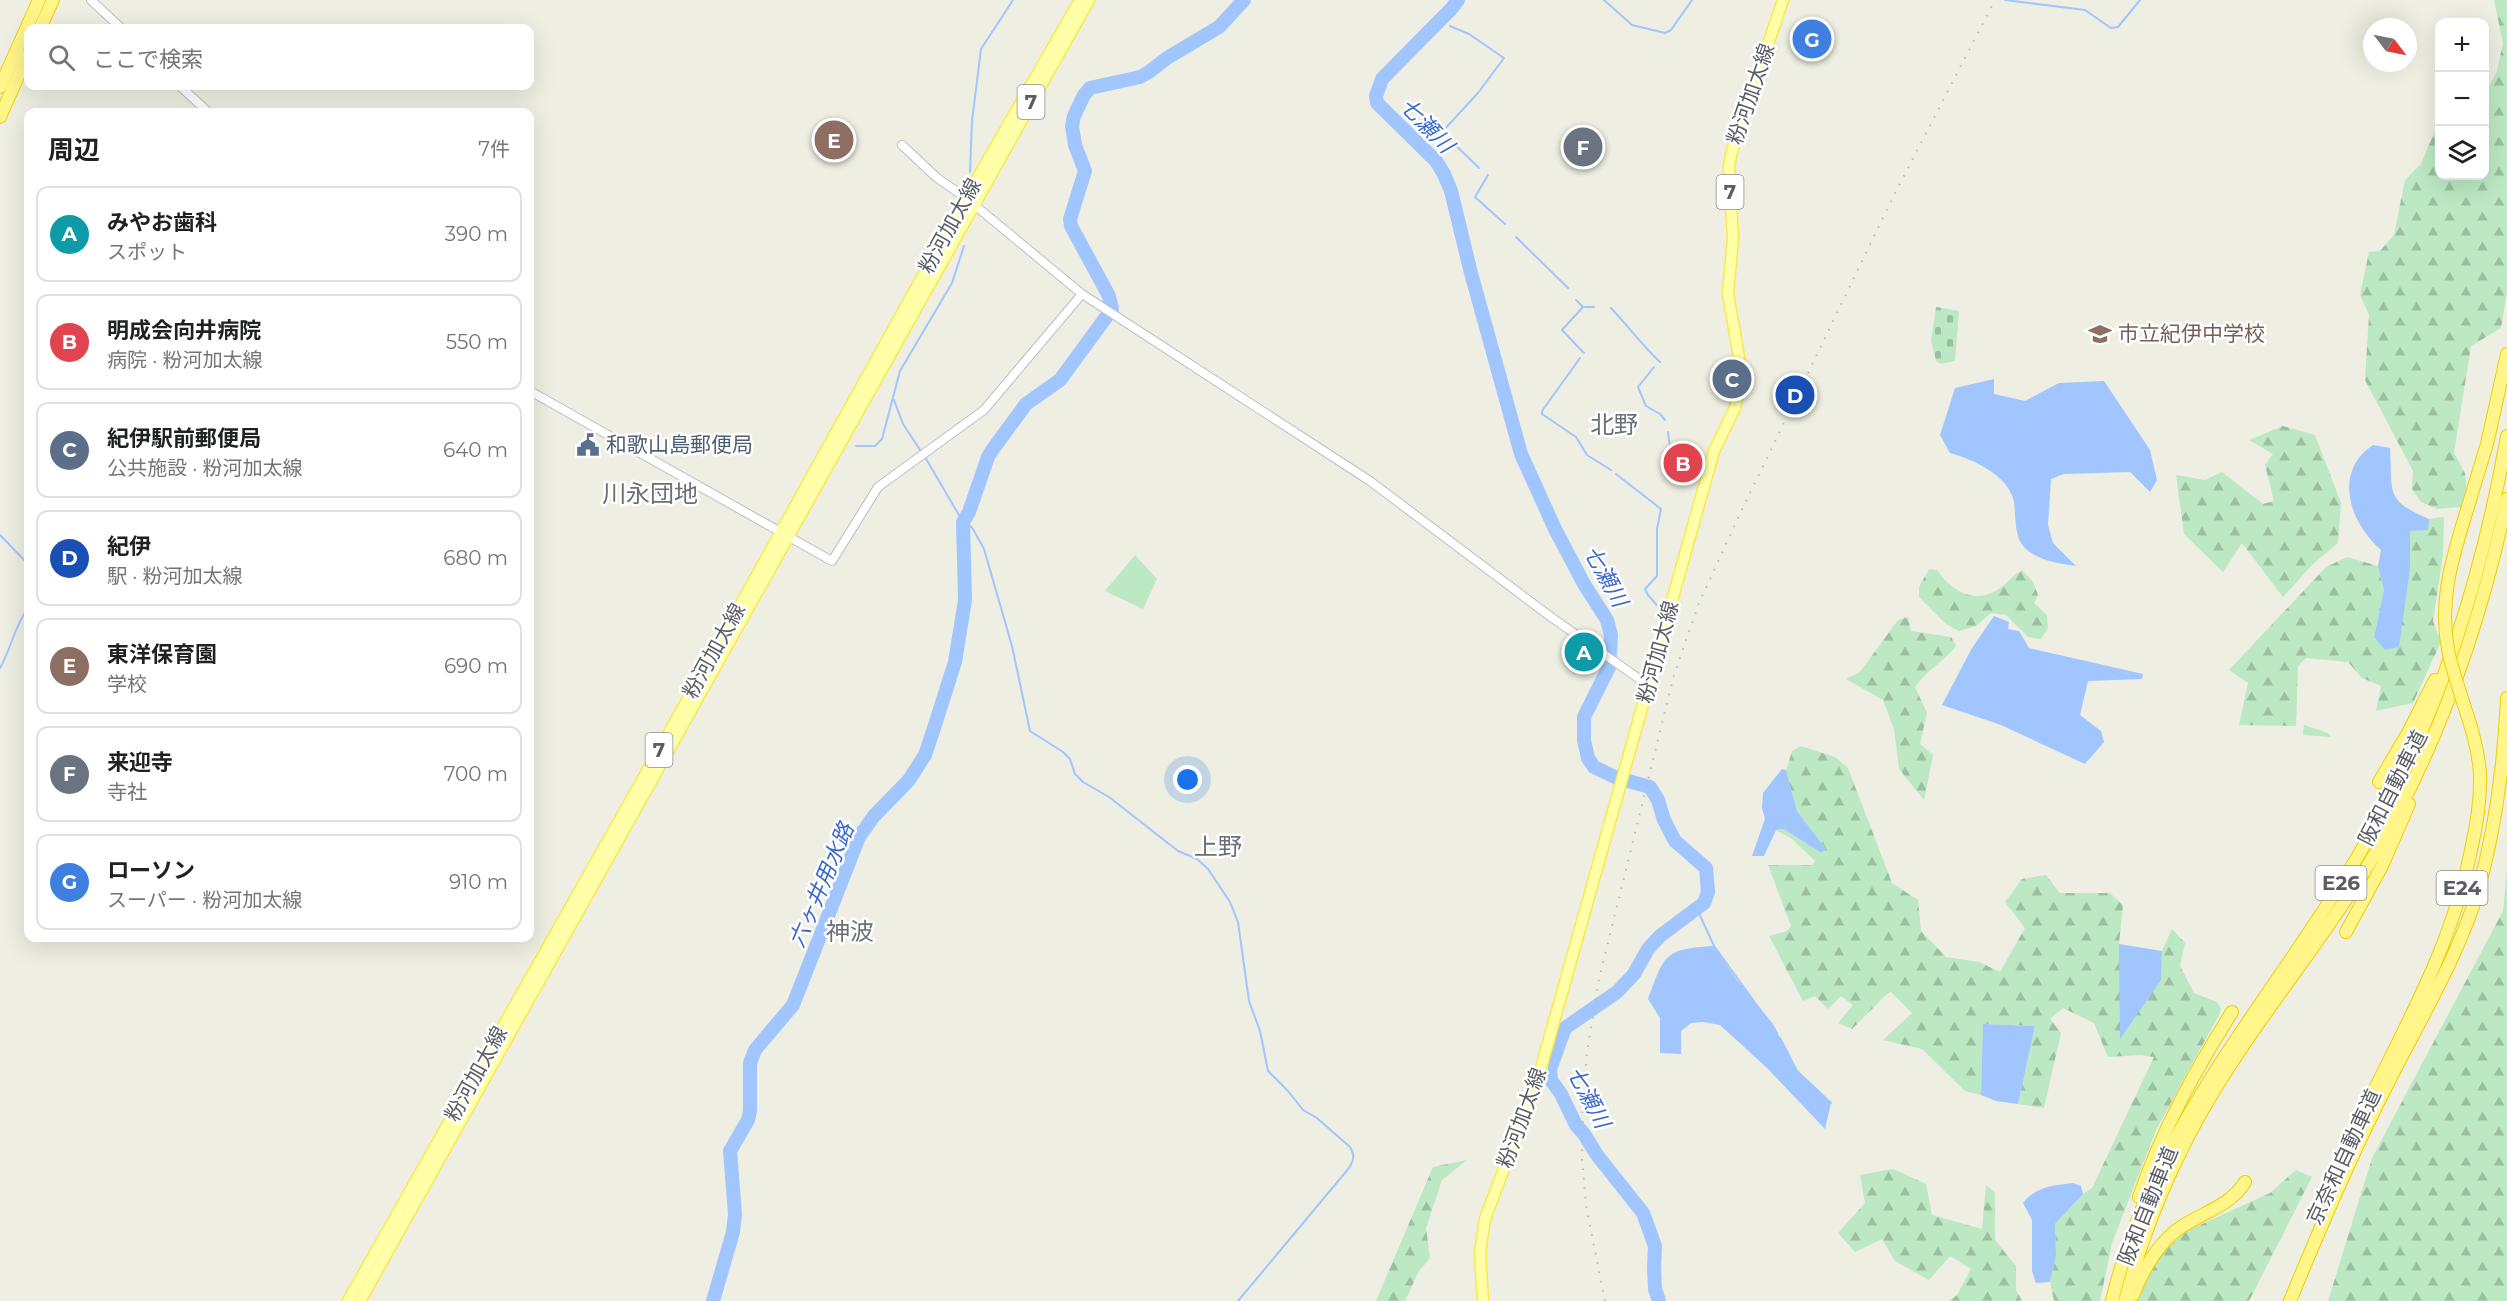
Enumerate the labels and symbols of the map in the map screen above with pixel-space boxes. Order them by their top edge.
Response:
pin: G [1792,16,1832,62]
north arrow [2363,18,2417,72]
street label: 粉河加太線 [1722,40,1779,148]
road number: 7 [1018,85,1044,119]
water label: 七瀬川 [1394,92,1461,160]
pin: E [814,118,854,162]
pin: F [1564,124,1602,170]
street label: 粉河加太線 [913,174,986,278]
road number: 7 [1716,175,1744,209]
school or university icon: 市立紀伊中学校 [2087,321,2113,347]
place label: 市立紀伊中学校 [2118,321,2265,346]
pin: C [1712,356,1752,401]
pin: D [1776,372,1814,418]
district label: 北野 [1590,410,1638,439]
public building icon: 和歌山島郵便局 [575,432,601,458]
place label: 和歌山島郵便局 [606,432,753,457]
pin: B [1664,440,1702,486]
district label: 川永団地 [602,479,698,508]
water label: 七瀬川 [1578,541,1634,613]
street label: 粉河加太線 [1632,598,1683,706]
street label: 粉河加太線 [677,599,750,703]
pin: A [1564,630,1604,674]
street label: 阪和自動車道 [2353,726,2432,850]
road number: 7 [646,733,672,767]
your location [1173,765,1202,794]
water label: 六ヶ井用水路 [783,817,860,951]
district label: 上野 [1194,832,1242,861]
road number: E26 [2316,866,2366,900]
road number: E24 [2436,871,2488,905]
district label: 神波 [826,917,874,946]
street label: 粉河加太線 [439,1022,512,1126]
water label: 七瀬川 [1561,1062,1617,1134]
street label: 粉河加太線 [1492,1064,1551,1171]
street label: 京奈和自動車道 [2301,1085,2386,1229]
street label: 阪和自動車道 [2112,1143,2183,1269]

